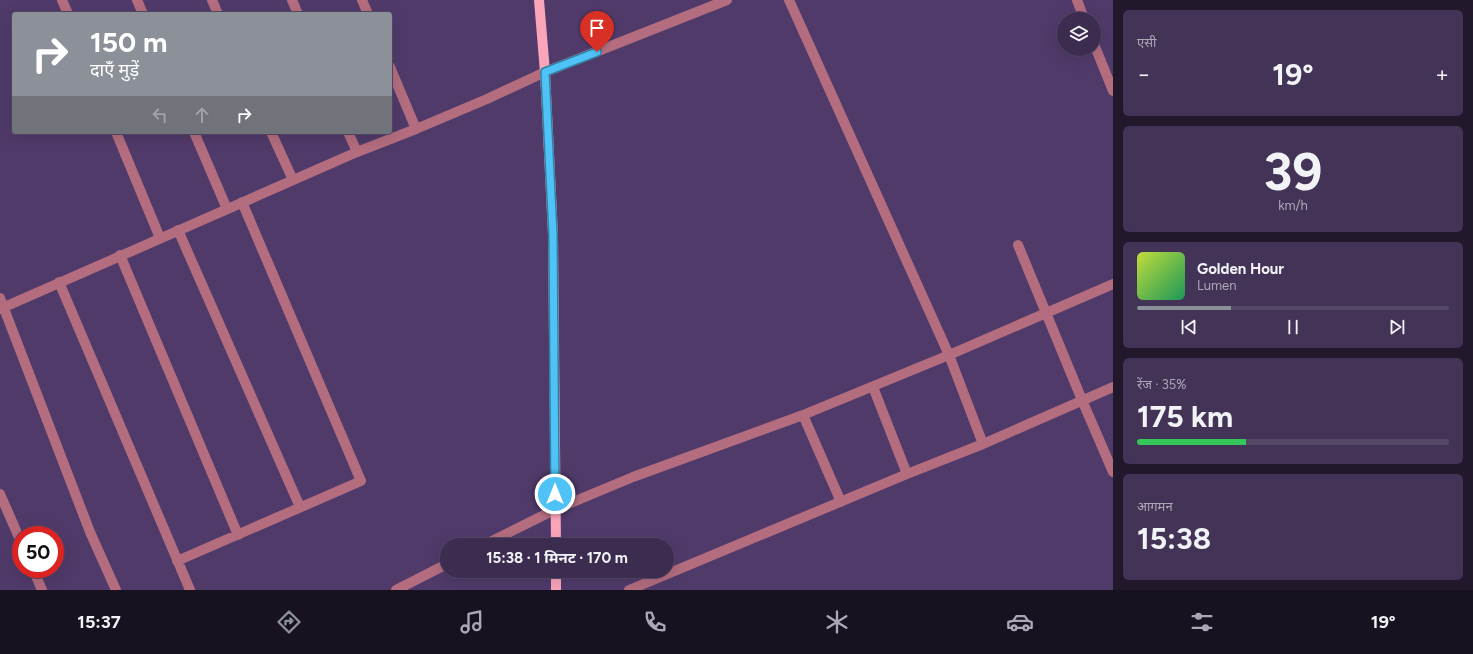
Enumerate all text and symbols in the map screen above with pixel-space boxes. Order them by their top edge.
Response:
pin [580,11,614,52]
map controls [1057,12,1101,56]
button: layers [1057,12,1101,56]
icon: arrive [586,17,608,39]
text: 150 m [90,25,167,59]
icon: right [24,28,76,80]
text: एसी [1137,35,1156,50]
text: 19° [1272,56,1314,93]
text: दाएँ मुड़ें [90,59,139,81]
text: − [1137,61,1151,88]
text: + [1435,61,1449,88]
icon: left [149,104,171,126]
icon: ahead [191,104,213,126]
icon: right [233,104,255,126]
text: 39 [1263,141,1323,203]
text: km/h [1278,198,1308,213]
text: Golden Hour [1197,260,1284,278]
text: Lumen [1197,278,1236,293]
icon: previous [1178,316,1200,338]
icon: pause [1282,316,1304,338]
icon: next [1386,316,1408,338]
text: रेंज · 35% [1137,377,1186,392]
text: 175 km [1137,398,1233,435]
position arrow [534,473,576,515]
text: आगमन [1137,499,1173,514]
text: 15:38 [1137,520,1211,557]
speed limit sign: 50 [12,526,64,578]
text: 15:38 · 1 मिनट · 170 m [486,549,628,567]
icon: directions [275,608,303,636]
icon: music [458,608,486,636]
icon: phone [641,608,669,636]
icon: climate [823,608,851,636]
icon: car [1006,608,1034,636]
icon: filters [1188,608,1216,636]
text: 15:37 [77,611,121,633]
text: 19° [1371,611,1396,633]

